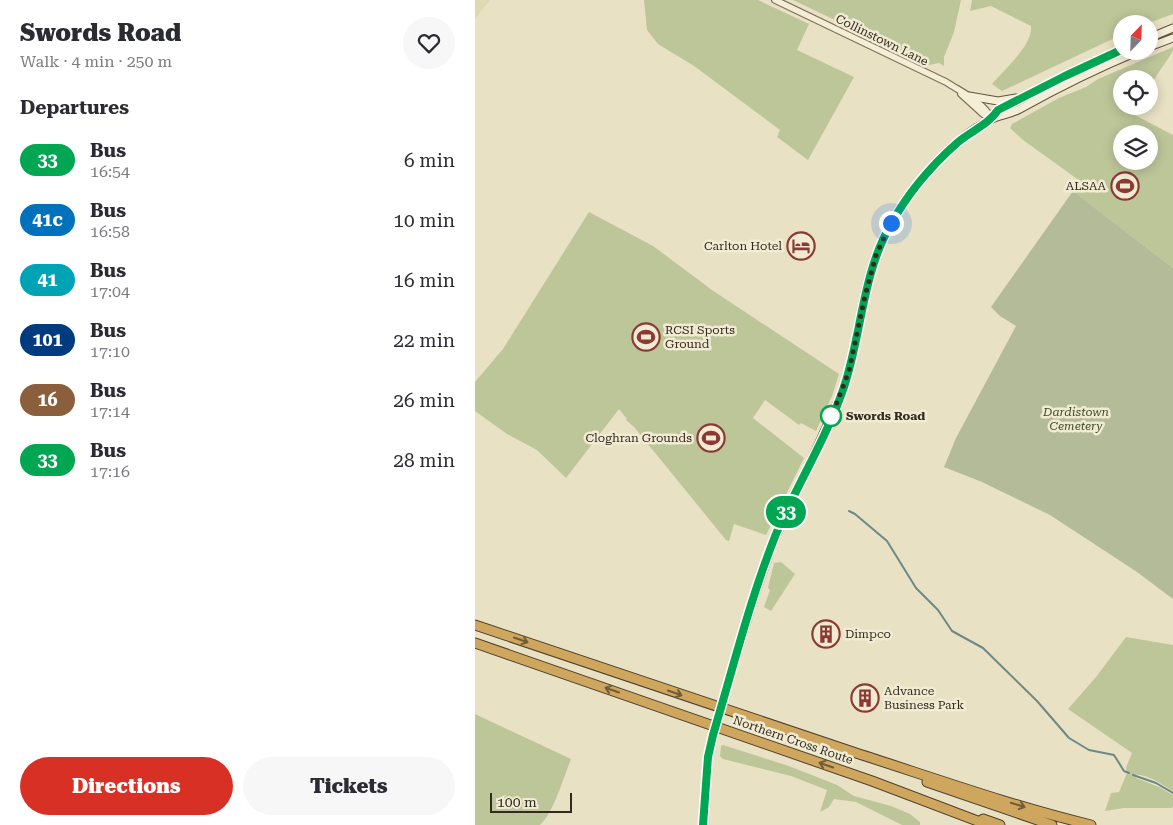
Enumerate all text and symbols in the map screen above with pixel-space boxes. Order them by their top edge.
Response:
street label: Collinstown Lane [833,12,931,69]
north arrow [1113,15,1157,60]
map controls [1113,15,1158,170]
button: heart [403,17,455,69]
text: Swords Road [20,19,181,47]
text: Walk · 4 min · 250 m [20,52,172,71]
button: locate [1113,70,1158,115]
text: Departures [20,96,129,119]
button: layers [1113,125,1158,170]
text: Bus [90,139,126,162]
text: 33 [37,149,58,170]
text: 6 min [404,149,455,172]
text: 16:54 [90,162,130,181]
sports icon: ALSAA [1110,171,1140,201]
place label: ALSAA [1066,179,1107,193]
text: Bus [90,199,126,222]
text: 41c [32,209,63,230]
text: 10 min [393,209,455,232]
your location [879,211,904,236]
text: 16:58 [90,222,130,241]
hotel icon: Carlton Hotel [786,231,816,261]
place label: Carlton Hotel [704,239,782,253]
text: Bus [90,259,126,282]
text: 41 [37,269,58,290]
text: 16 min [393,269,455,292]
text: 17:04 [90,282,130,301]
text: Bus [90,319,126,342]
sports icon: RCSI Sports Ground [631,322,661,352]
place label: RCSI Sports Ground [665,323,735,351]
text: 101 [32,329,63,350]
text: 22 min [393,329,455,352]
text: 17:10 [90,342,130,361]
text: Bus [90,379,126,402]
text: 16 [37,389,58,410]
text: 26 min [393,389,455,412]
text: 17:14 [90,402,130,421]
marker: Swords Road [820,405,842,427]
park label: Dardistown Cemetery [1042,405,1109,433]
place label: Swords Road [846,409,925,423]
sports icon: Cloghran Grounds [696,423,726,453]
place label: Cloghran Grounds [586,431,692,445]
text: Bus [90,439,126,462]
text: 33 [37,449,58,470]
text: 28 min [393,449,455,472]
text: 17:16 [90,462,130,481]
line badge: 33 [763,496,809,528]
text: 33 [776,501,796,522]
building icon: Dimpco [811,619,841,649]
place label: Dimpco [845,627,891,641]
one-way arrow [513,636,529,646]
building icon: Advance Business Park [850,683,880,713]
place label: Advance Business Park [884,684,964,712]
one-way arrow [604,685,620,694]
one-way arrow [667,689,682,698]
street label: Northern Cross Route [731,713,855,767]
button: Directions [20,757,233,815]
button: Tickets [243,757,455,815]
one-way arrow [819,760,834,769]
scale bar [490,790,573,813]
text: 100 m [497,794,537,810]
one-way arrow [1009,800,1025,810]

